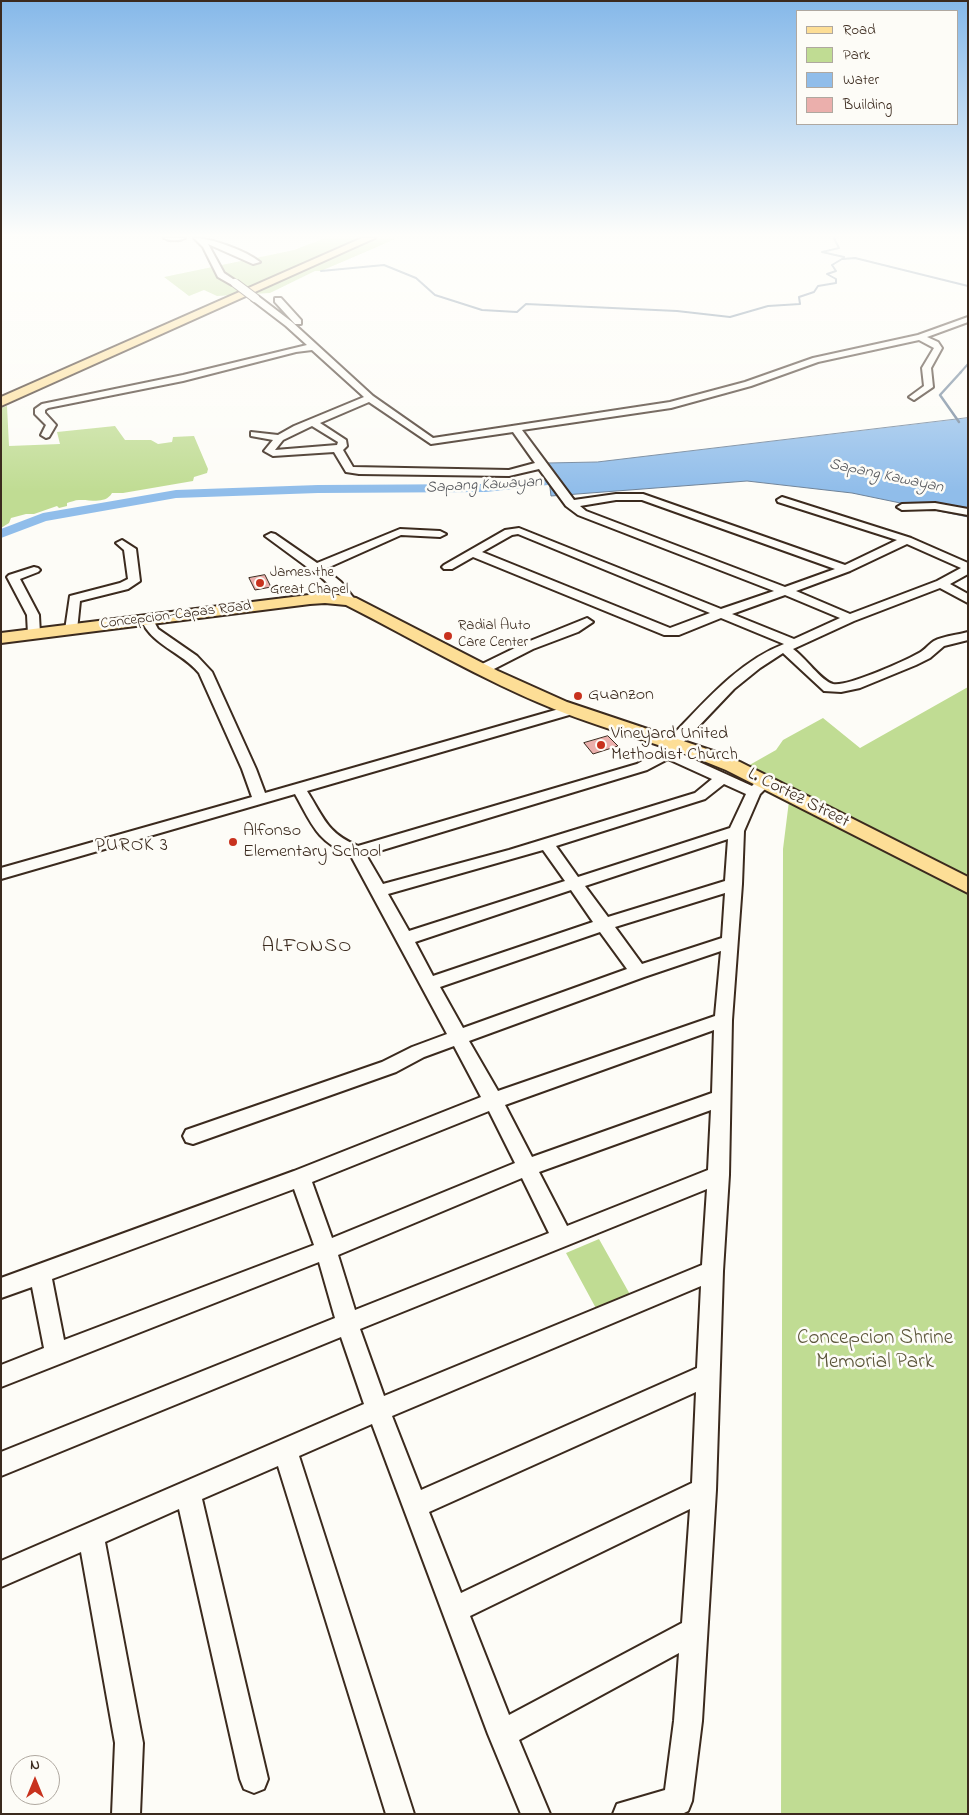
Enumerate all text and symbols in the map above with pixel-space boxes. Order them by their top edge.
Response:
legend [796,10,959,125]
text: Road [843,19,876,41]
text: Park [843,44,870,66]
text: Water [843,69,879,91]
text: Building [843,94,892,116]
water label: Sapang Kawayan [827,456,945,498]
water label: Sapang Kawayan [425,473,543,499]
place label: James the Great Chapel [270,565,349,600]
marker: James the Great Chapel [254,577,266,589]
street label: Concepcion-Capas Road [100,598,252,634]
place label: Radial Auto Care Center [458,618,531,653]
marker: Radial Auto Care Center [442,630,454,642]
place label: Guanzon [588,685,654,707]
marker: Guanzon [572,690,584,702]
place label: Vineyard United Methodist Church [611,724,738,766]
marker: Vineyard United Methodist Church [595,739,607,751]
street label: L. Cortez Street [744,764,852,834]
place label: Alfonso Elementary School [243,821,381,864]
district label: PUROK 3 [94,836,170,858]
marker: Alfonso Elementary School [227,836,239,848]
district label: ALFONSO [261,936,353,960]
park label: Concepcion Shrine Memorial Park [797,1327,953,1377]
north arrow [10,1755,60,1805]
text: N [30,1755,40,1776]

